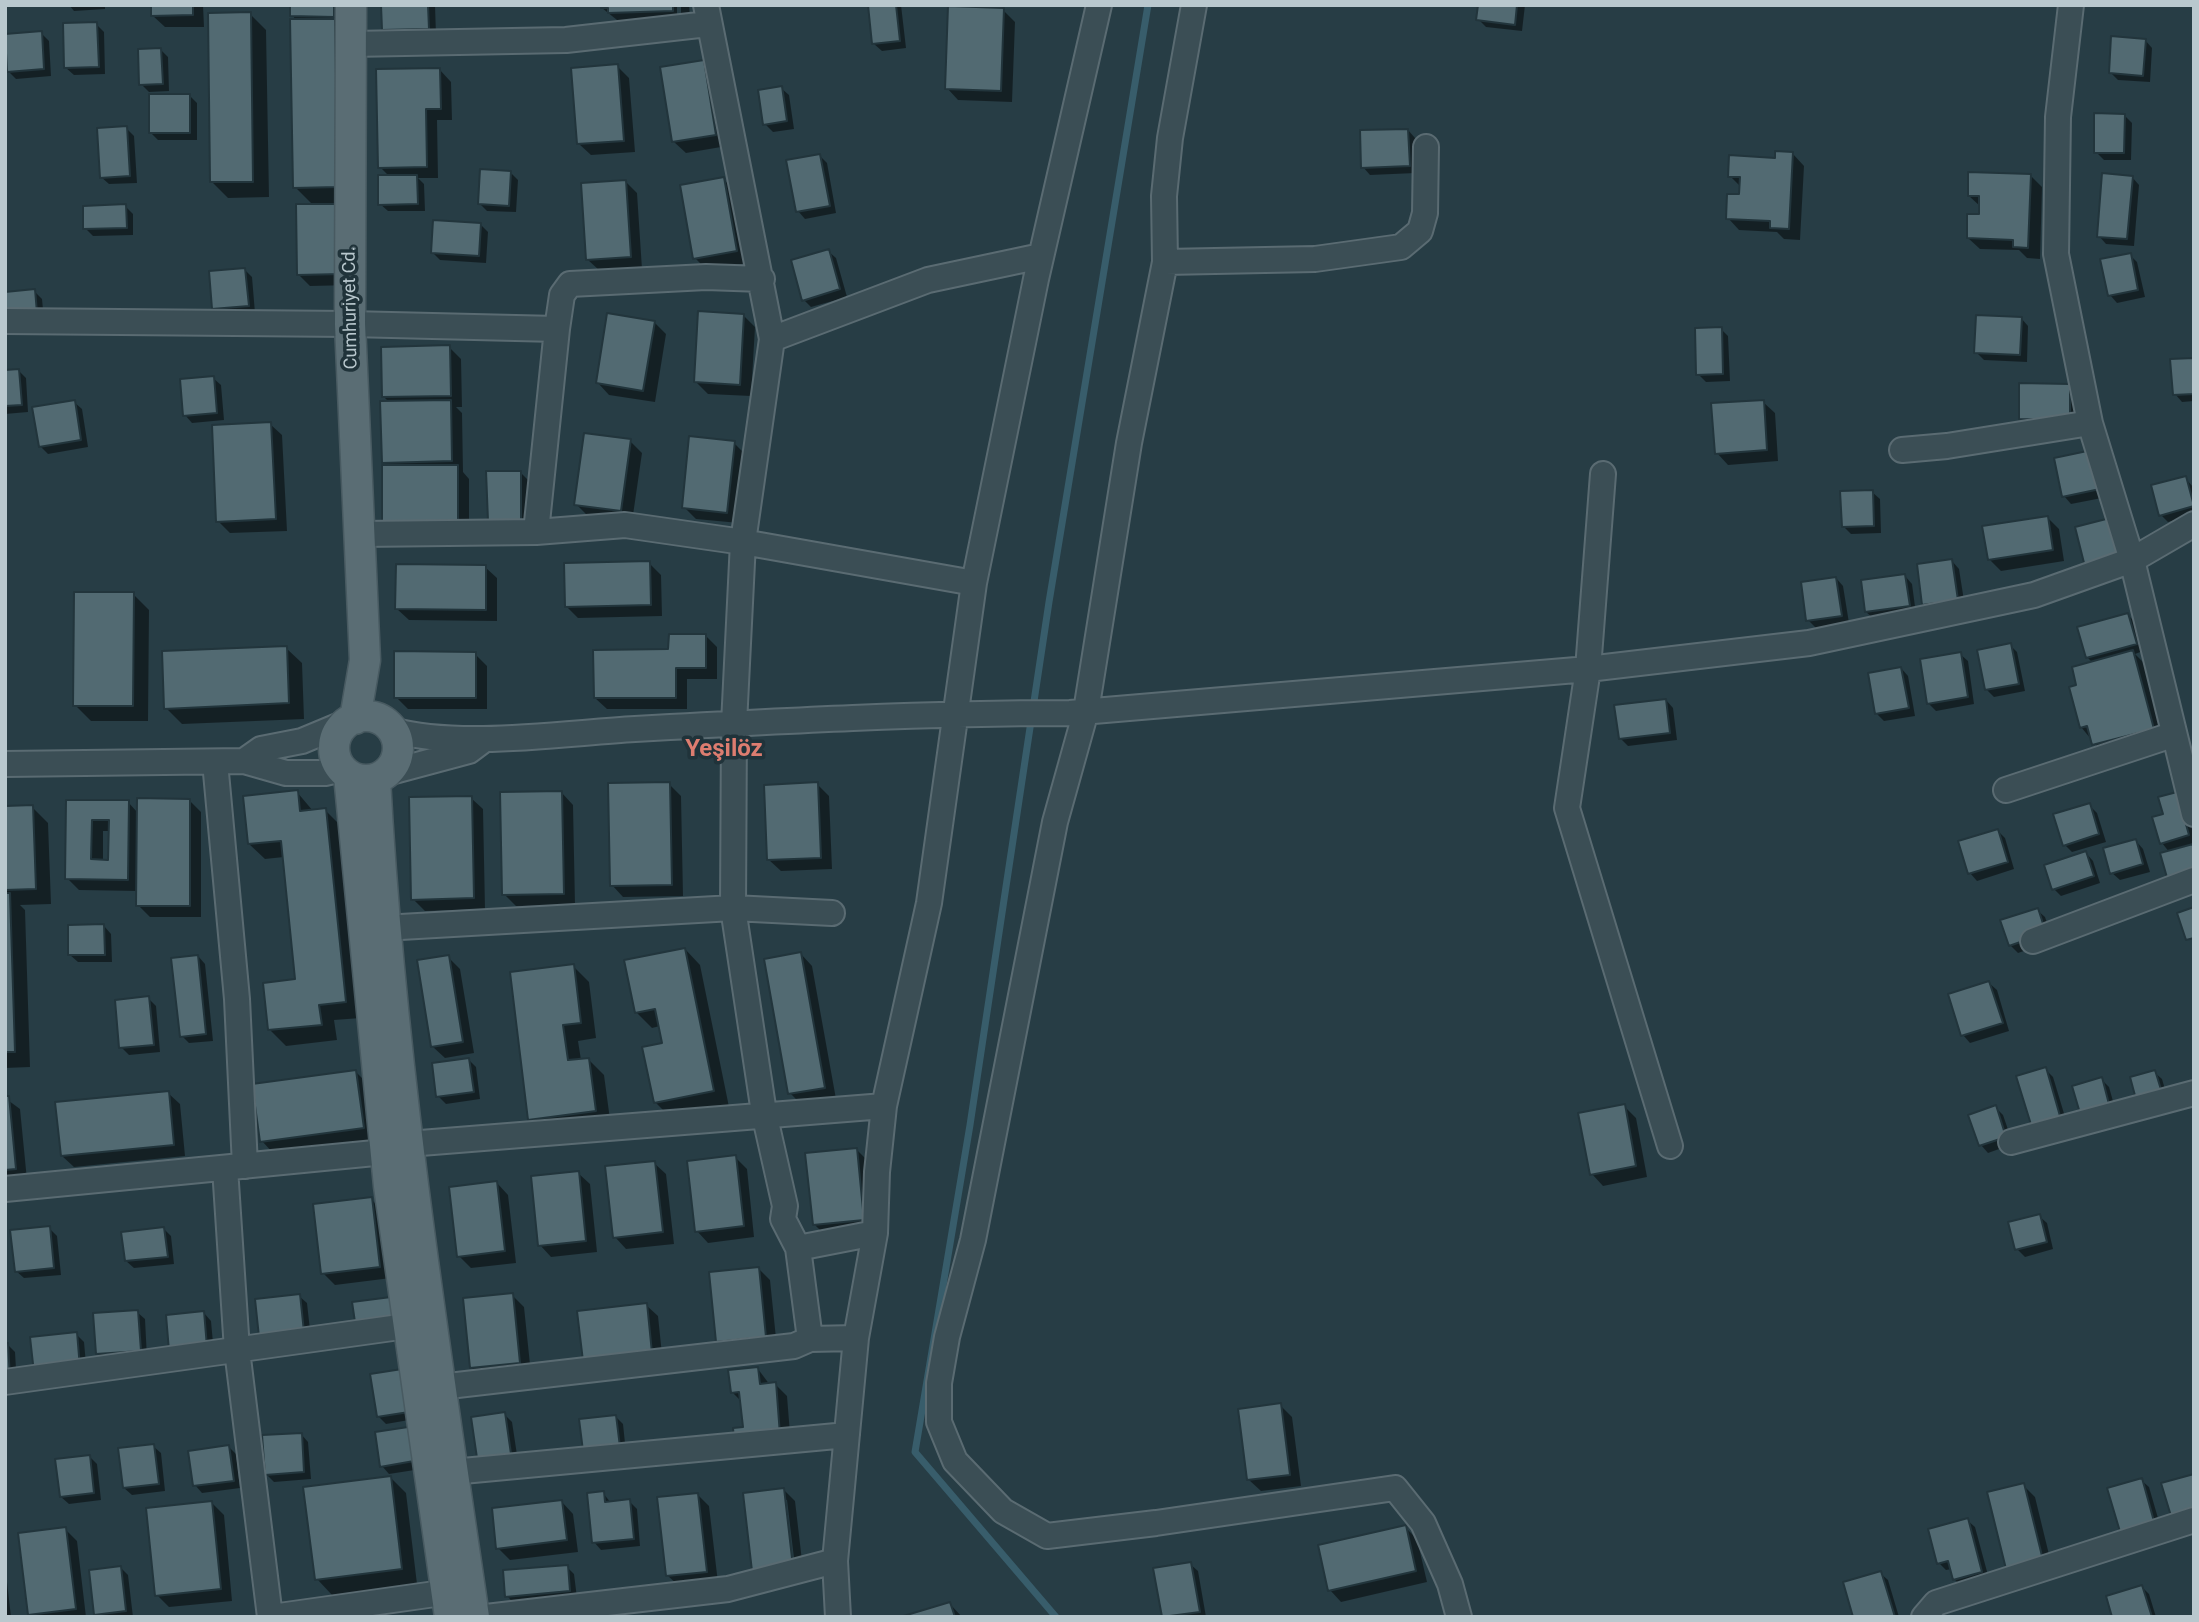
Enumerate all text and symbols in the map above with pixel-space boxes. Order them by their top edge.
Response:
street label: Cumhuriyet Cd. [339,246,363,370]
district label: Yeşilöz [685,736,763,764]

